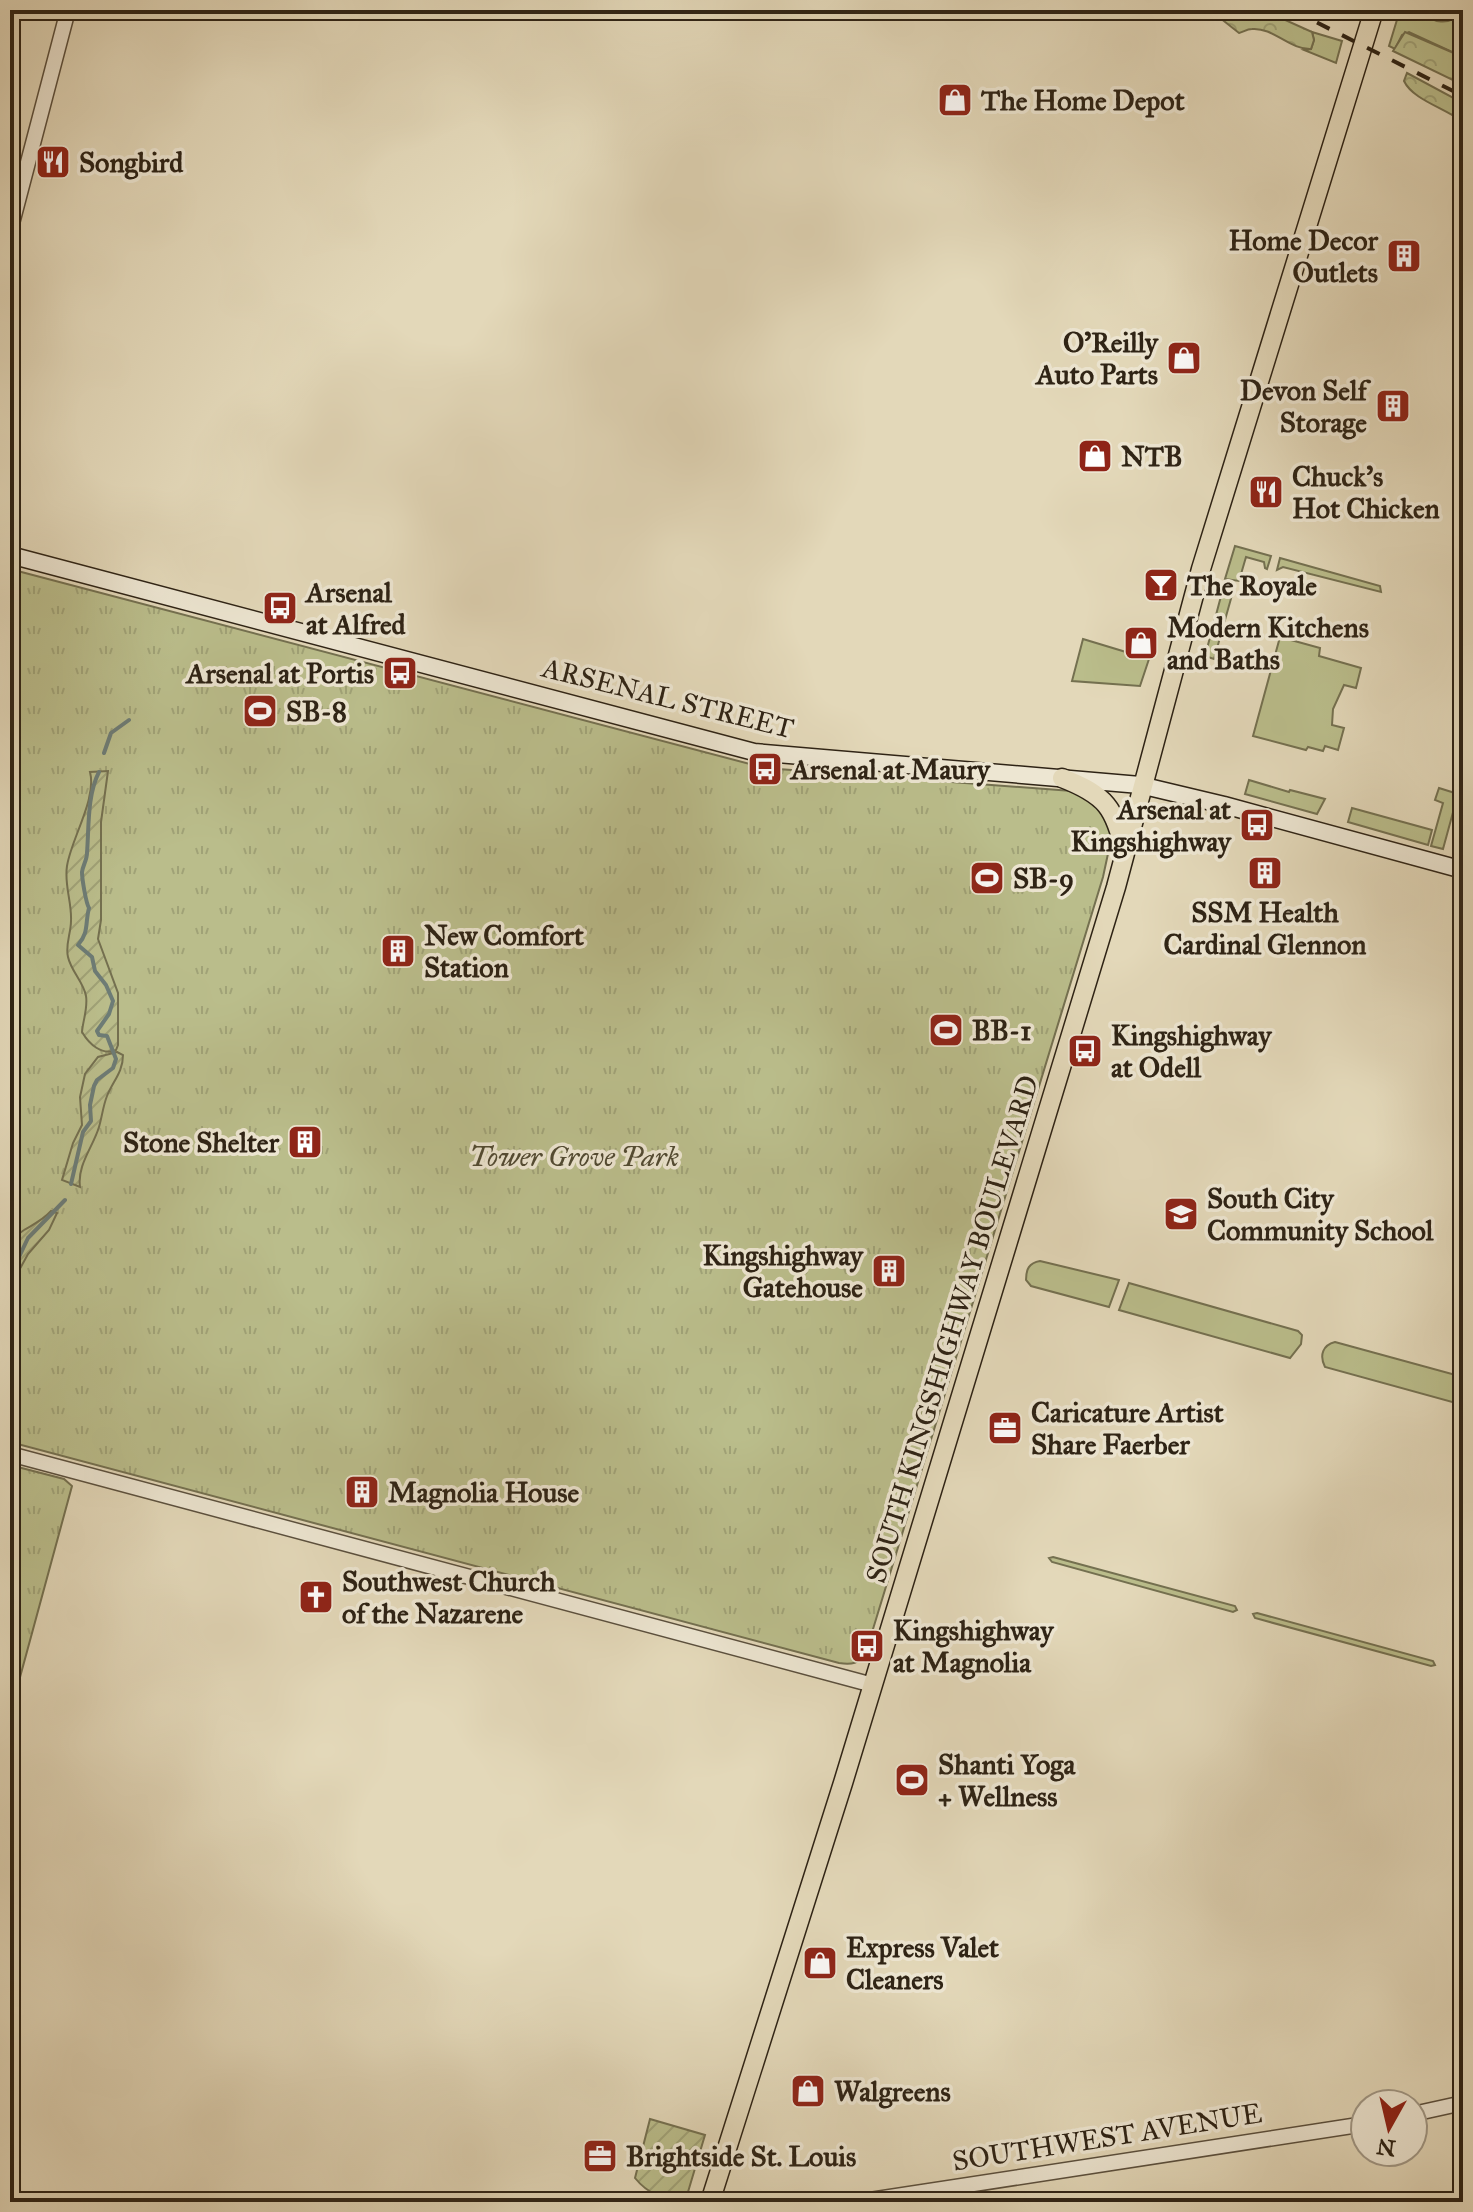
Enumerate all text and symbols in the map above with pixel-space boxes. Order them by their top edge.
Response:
shop icon: The Home Depot [936,81,974,119]
place label: The Home Depot [981,83,1185,118]
restaurant icon: Songbird [34,143,72,181]
place label: Songbird [79,145,184,180]
place label: Home Decor Outlets [1228,223,1378,290]
building icon: Home Decor Outlets [1385,237,1423,275]
place label: O'Reilly Auto Parts [1034,325,1159,392]
shop icon: O'Reilly Auto Parts [1165,339,1203,377]
place label: Devon Self Storage [1240,373,1372,440]
building icon: Devon Self Storage [1374,387,1412,425]
shop icon: NTB [1076,437,1114,475]
place label: NTB [1121,439,1182,474]
place label: Chuck's Hot Chicken [1292,459,1440,526]
restaurant icon: Chuck's Hot Chicken [1247,473,1285,511]
bar icon: The Royale [1142,566,1180,604]
place label: The Royale [1187,568,1317,603]
place label: Arsenal at Alfred [304,575,407,642]
bus stop icon: Arsenal at Alfred [261,589,299,627]
place label: Modern Kitchens and Baths [1167,610,1369,677]
shop icon: Modern Kitchens and Baths [1122,624,1160,662]
street label: ARSENAL STREET [538,650,797,746]
bus stop icon: Arsenal at Portis [381,654,419,692]
place label: Arsenal at Portis [185,656,374,691]
sports icon: SB-8 [241,692,279,730]
place label: SB-8 [286,694,347,729]
bus stop icon: Arsenal at Maury [746,750,784,788]
place label: Arsenal at Maury [789,752,991,787]
place label: Arsenal at Kingshighway [1071,792,1232,859]
bus stop icon: Arsenal at Kingshighway [1238,806,1276,844]
building icon: SSM Health Cardinal Glennon [1246,854,1284,892]
sports icon: SB-9 [968,859,1006,897]
place label: SB-9 [1013,861,1074,896]
place label: SSM Health Cardinal Glennon [1164,895,1367,962]
place label: New Comfort Station [424,918,584,985]
building icon: New Comfort Station [379,932,417,970]
sports icon: BB-1 [927,1011,965,1049]
place label: BB-1 [972,1013,1031,1048]
place label: Kingshighway at Odell [1111,1018,1272,1085]
bus stop icon: Kingshighway at Odell [1066,1032,1104,1070]
street label: SOUTH KINGSHIGHWAY BOULEVARD [858,1071,1046,1587]
building icon: Stone Shelter [286,1123,324,1161]
place label: Stone Shelter [123,1125,280,1160]
park label: Tower Grove Park [469,1139,679,1174]
place label: South City Community School [1207,1181,1434,1248]
school or university icon: South City Community School [1162,1195,1200,1233]
place label: Kingshighway Gatehouse [703,1238,864,1305]
building icon: Kingshighway Gatehouse [870,1252,908,1290]
place label: Caricature Artist Share Faerber [1031,1395,1224,1462]
office icon: Caricature Artist Share Faerber [986,1409,1024,1447]
building icon: Magnolia House [343,1473,381,1511]
place label: Magnolia House [388,1475,580,1510]
place label: Southwest Church of the Nazarene [342,1564,556,1631]
church icon: Southwest Church of the Nazarene [297,1578,335,1616]
place label: Kingshighway at Magnolia [893,1613,1054,1680]
bus stop icon: Kingshighway at Magnolia [848,1627,886,1665]
place label: Shanti Yoga + Wellness [938,1747,1076,1814]
sports icon: Shanti Yoga + Wellness [893,1761,931,1799]
place label: Express Valet Cleaners [846,1930,999,1997]
shop icon: Express Valet Cleaners [801,1944,839,1982]
shop icon: Walgreens [789,2072,827,2110]
place label: Walgreens [834,2074,951,2109]
north arrow [1349,2088,1429,2168]
street label: SOUTHWEST AVENUE [950,2095,1264,2179]
text: N [1375,2133,1397,2162]
office icon: Brightside St. Louis [581,2137,619,2175]
place label: Brightside St. Louis [626,2139,856,2174]

